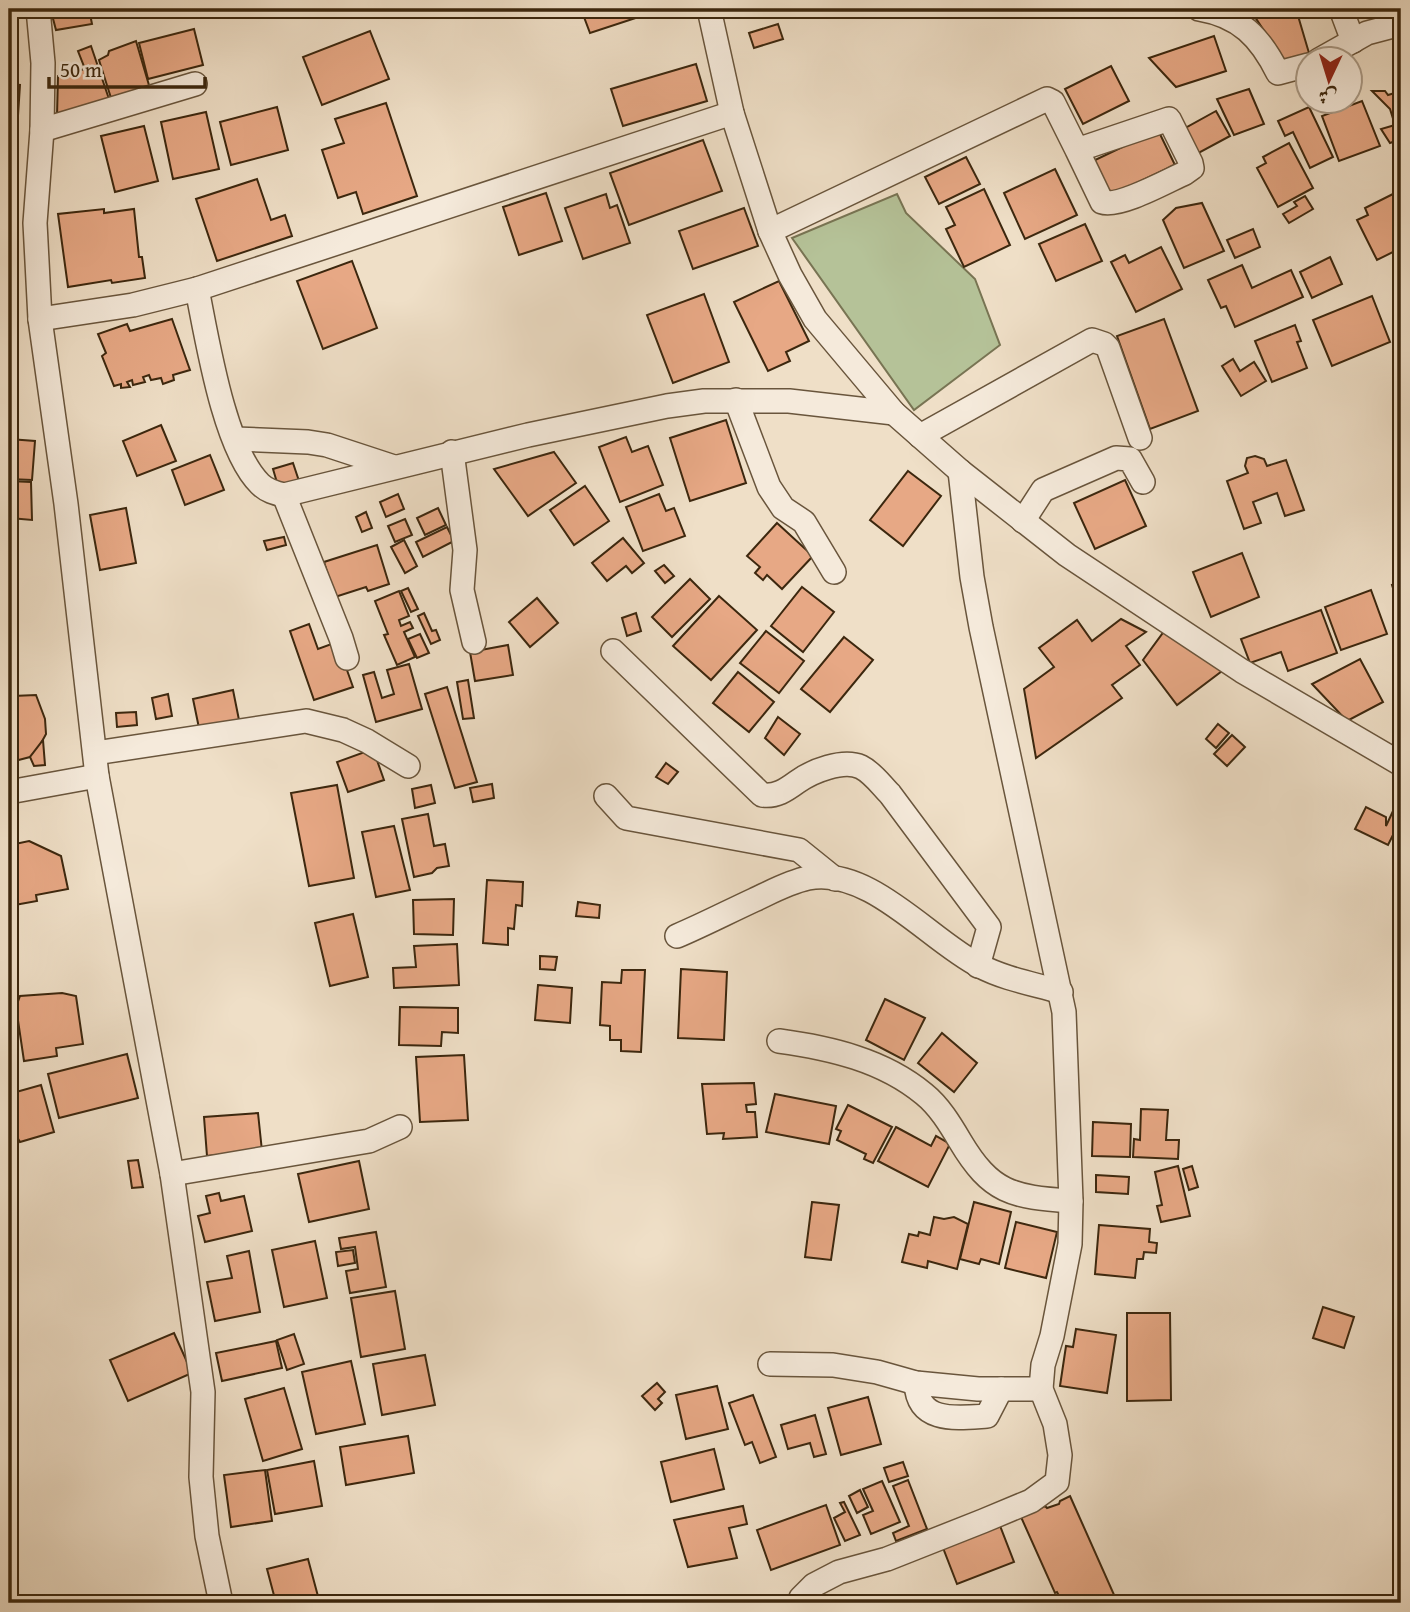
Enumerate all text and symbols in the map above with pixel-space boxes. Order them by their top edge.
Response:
scale bar [49,46,205,90]
north arrow [1294,46,1364,116]
text: 50 m [60,54,102,85]
text: ش [1317,82,1338,112]

